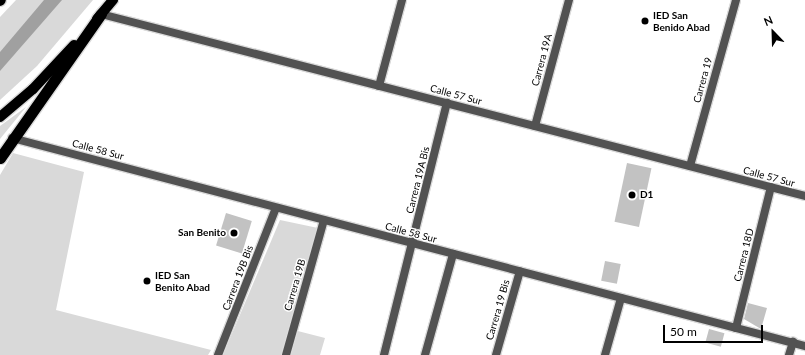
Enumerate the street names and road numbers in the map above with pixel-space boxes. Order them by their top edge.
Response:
street label: Carrera 19A [529,33,555,87]
street label: Carrera 19 [691,56,715,104]
street label: Calle 57 Sur [429,82,483,108]
street label: Calle 58 Sur [71,137,125,163]
street label: Carrera 19A Bis [404,145,432,215]
street label: Calle 57 Sur [742,164,796,190]
street label: Calle 58 Sur [384,220,438,246]
street label: Carrera 18D [732,227,756,283]
street label: Carrera 19B Bis [220,244,256,312]
street label: Carrera 19B [282,258,308,312]
street label: Carrera 19 Bis [484,278,512,342]

